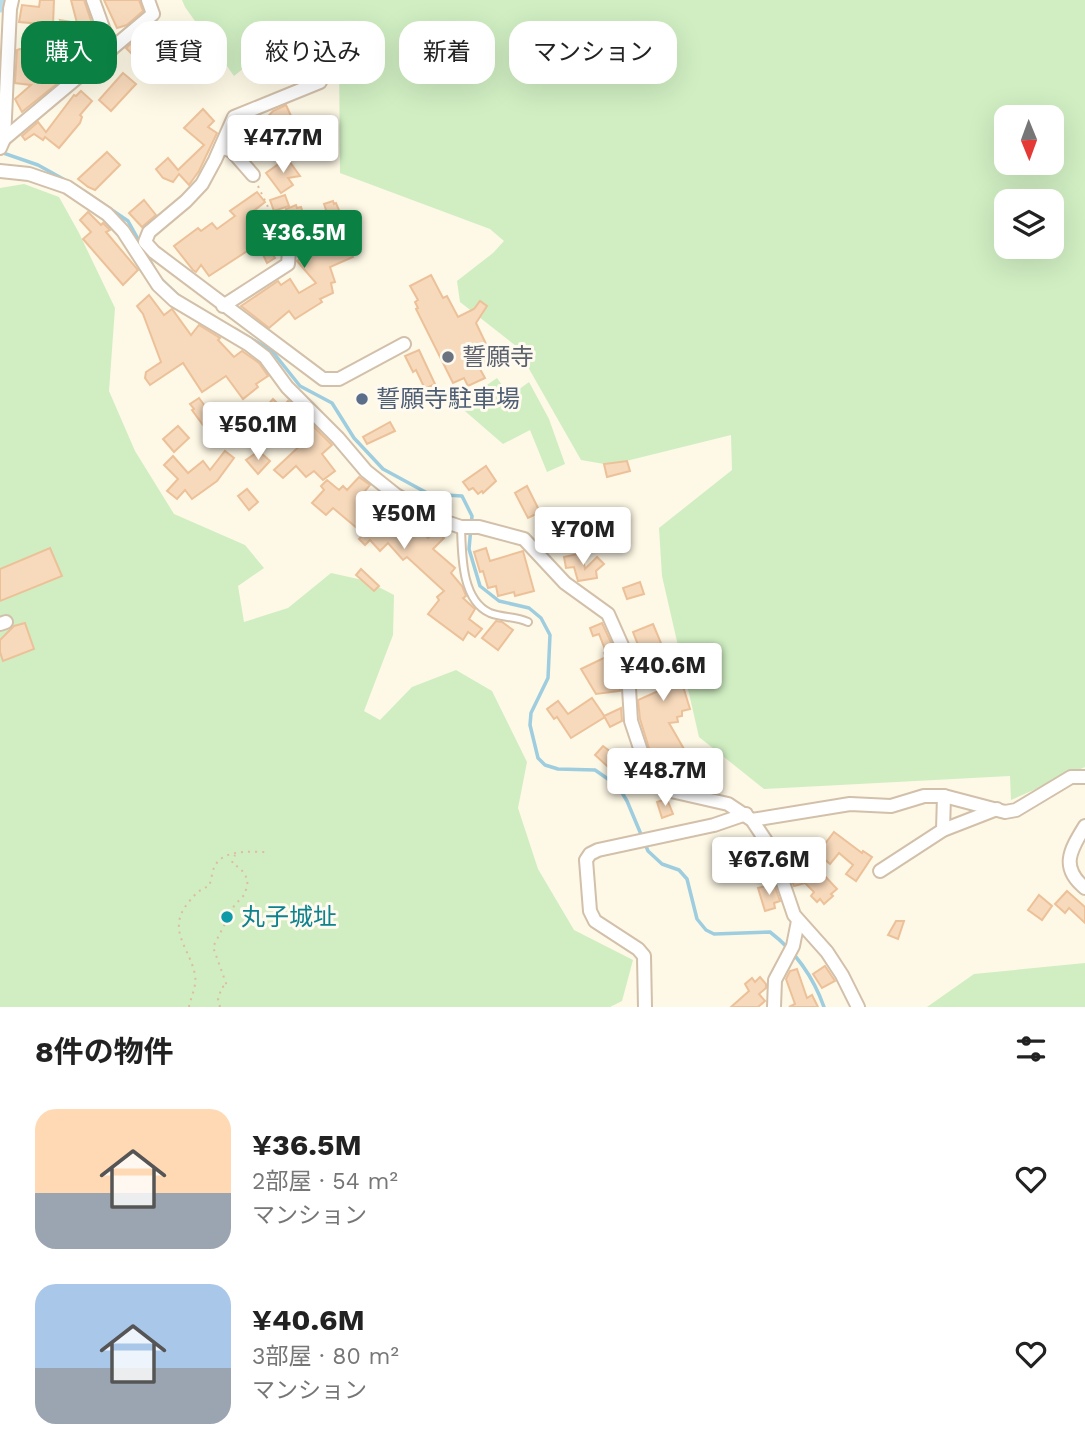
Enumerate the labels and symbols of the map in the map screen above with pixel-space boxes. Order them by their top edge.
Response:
north arrow [994,105,1064,175]
pin: ¥47.7M [226,116,340,175]
pin: ¥36.5M [247,210,361,270]
place label: 誓願寺 [462,343,534,371]
marker: 誓願寺 [440,349,456,365]
place label: 誓願寺駐車場 [376,385,520,413]
marker: 誓願寺駐車場 [354,391,370,407]
pin: ¥50.1M [201,402,315,462]
pin: ¥50M [363,491,445,551]
pin: ¥70M [542,508,624,567]
pin: ¥40.6M [606,644,720,703]
pin: ¥48.7M [608,748,722,808]
pin: ¥67.6M [712,838,826,897]
place label: 丸子城址 [241,903,337,931]
marker: 丸子城址 [219,909,235,925]

